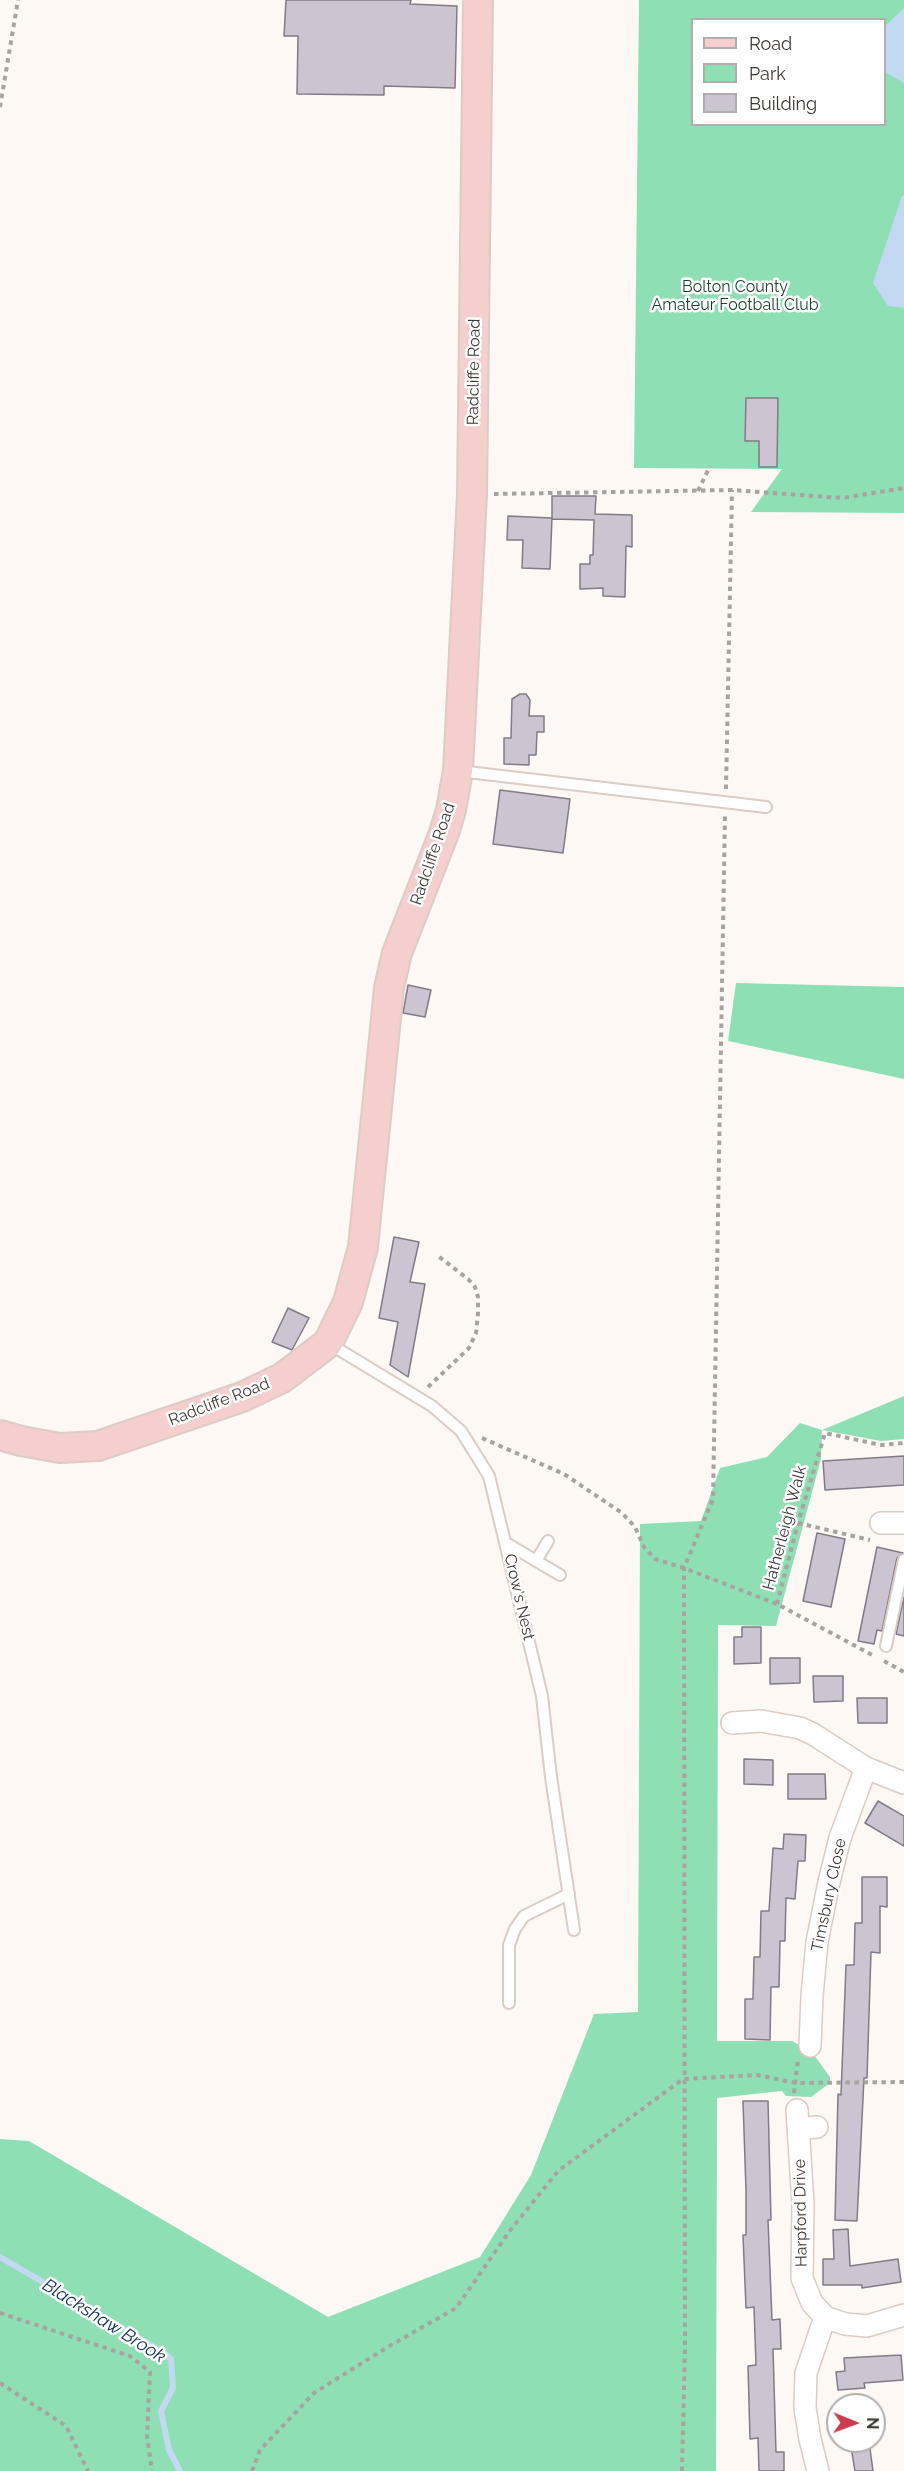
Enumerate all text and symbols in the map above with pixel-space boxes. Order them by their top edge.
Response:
legend [691,18,886,126]
text: Road [749,33,792,54]
text: Park [749,63,786,84]
text: Building [749,93,817,114]
park label: Bolton County Amateur Football Club [651,277,819,315]
street label: Radcliffe Road [463,319,485,425]
street label: Radcliffe Road [407,801,459,907]
street label: Radcliffe Road [166,1374,272,1430]
street label: Hatherleigh Walk [759,1464,811,1592]
street label: Crow's Nest [500,1552,538,1642]
street label: Timsbury Close [808,1837,850,1953]
street label: Harpford Drive [790,2159,812,2267]
water label: Blackshaw Brook [38,2274,170,2368]
north arrow [826,2393,886,2453]
text: N [863,2417,882,2430]

